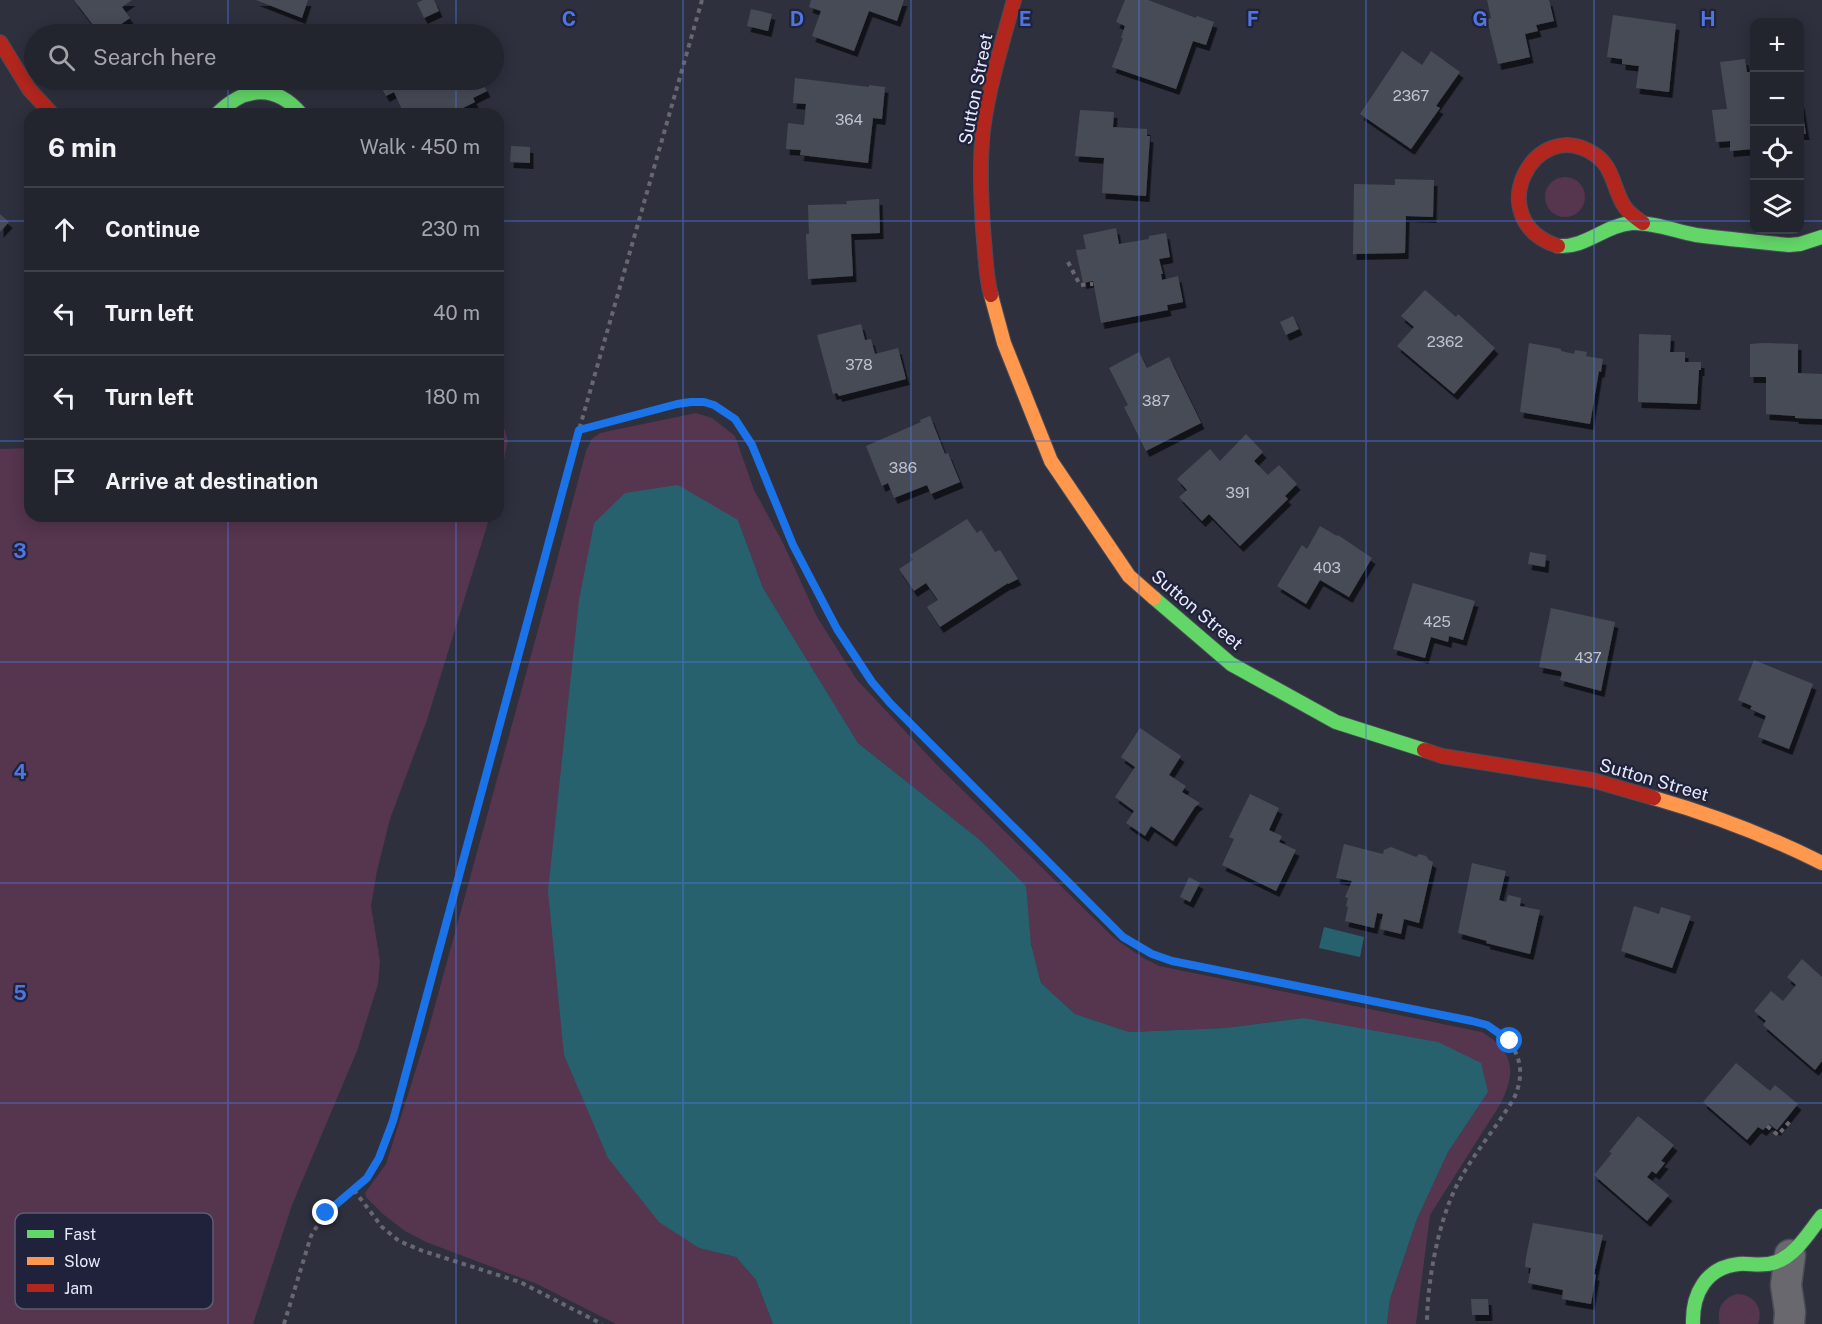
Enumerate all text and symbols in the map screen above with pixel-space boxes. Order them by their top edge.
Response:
text: C [562,7,576,31]
text: D [790,7,804,31]
text: E [1019,7,1031,31]
text: F [1247,7,1259,31]
text: G [1472,7,1488,31]
text: H [1700,7,1716,31]
map controls [1750,18,1804,234]
button: + [1750,18,1804,72]
search box [24,24,504,90]
street label: Sutton Street [954,31,997,146]
icon: search [45,41,78,74]
text: Search here [93,44,217,70]
button: − [1750,72,1804,126]
house number: 2367 [1393,87,1429,104]
house number: 364 [835,111,863,128]
button: locate [1750,126,1804,180]
text: 6 min [48,132,117,163]
text: Walk · 450 m [360,135,480,159]
button: layers [1750,180,1804,234]
icon: ahead [48,213,81,246]
text: Continue [105,216,200,242]
text: 230 m [421,217,480,241]
icon: left [48,297,81,330]
text: Turn left [105,300,194,326]
text: 40 m [433,301,480,325]
house number: 2362 [1427,333,1463,350]
house number: 378 [845,356,873,373]
icon: left [48,381,81,414]
text: Turn left [105,384,194,410]
text: 180 m [425,385,480,409]
house number: 387 [1142,392,1170,409]
house number: 386 [889,459,917,476]
icon: arrive [48,465,81,498]
text: Arrive at destination [105,468,318,494]
house number: 391 [1226,484,1250,501]
text: 3 [13,539,27,563]
house number: 403 [1313,559,1341,576]
street label: Sutton Street [1147,565,1247,654]
house number: 425 [1423,613,1451,630]
house number: 437 [1574,649,1602,666]
street label: Sutton Street [1597,754,1711,805]
text: 4 [13,760,27,784]
text: 5 [13,981,27,1005]
route start [1496,1027,1522,1053]
route end [312,1199,338,1225]
legend [15,1213,213,1309]
text: Fast [64,1225,96,1244]
text: Slow [64,1252,101,1271]
text: Jam [64,1279,93,1298]

